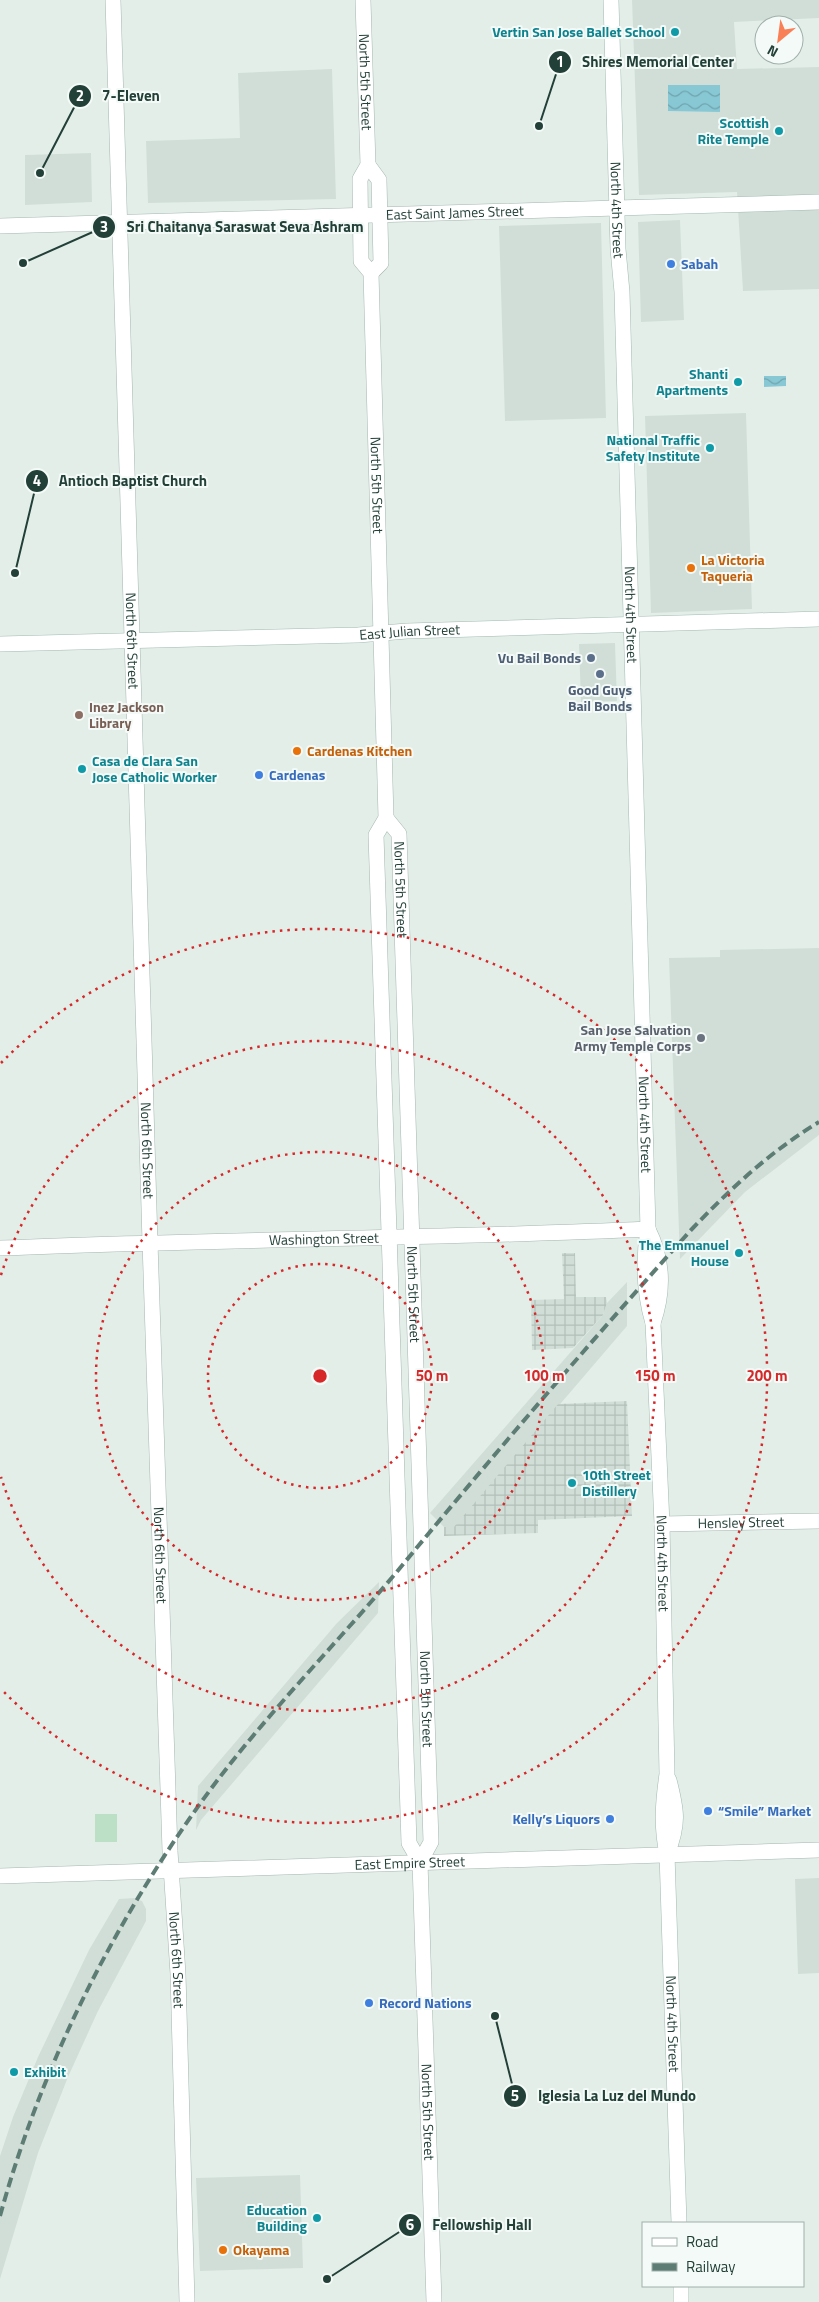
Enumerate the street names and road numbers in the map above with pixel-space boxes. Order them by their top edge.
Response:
street label: North 5th Street [354,33,378,131]
street label: North 4th Street [606,161,630,259]
street label: East Saint James Street [385,200,524,225]
street label: North 5th Street [366,436,389,534]
street label: North 4th Street [620,566,643,663]
street label: North 6th Street [121,592,145,689]
street label: East Julian Street [359,618,461,645]
street label: North 5th Street [389,841,413,938]
street label: North 4th Street [634,1076,657,1173]
street label: North 6th Street [136,1102,160,1199]
street label: Washington Street [269,1227,379,1250]
street label: North 5th Street [402,1245,426,1343]
street label: North 6th Street [149,1507,173,1604]
street label: Hensley Street [697,1511,785,1533]
street label: North 4th Street [652,1514,675,1612]
street label: North 5th Street [415,1650,439,1748]
street label: East Empire Street [354,1850,465,1875]
street label: North 6th Street [164,1911,190,2009]
street label: North 4th Street [661,1975,685,2072]
street label: North 5th Street [416,2063,440,2161]

